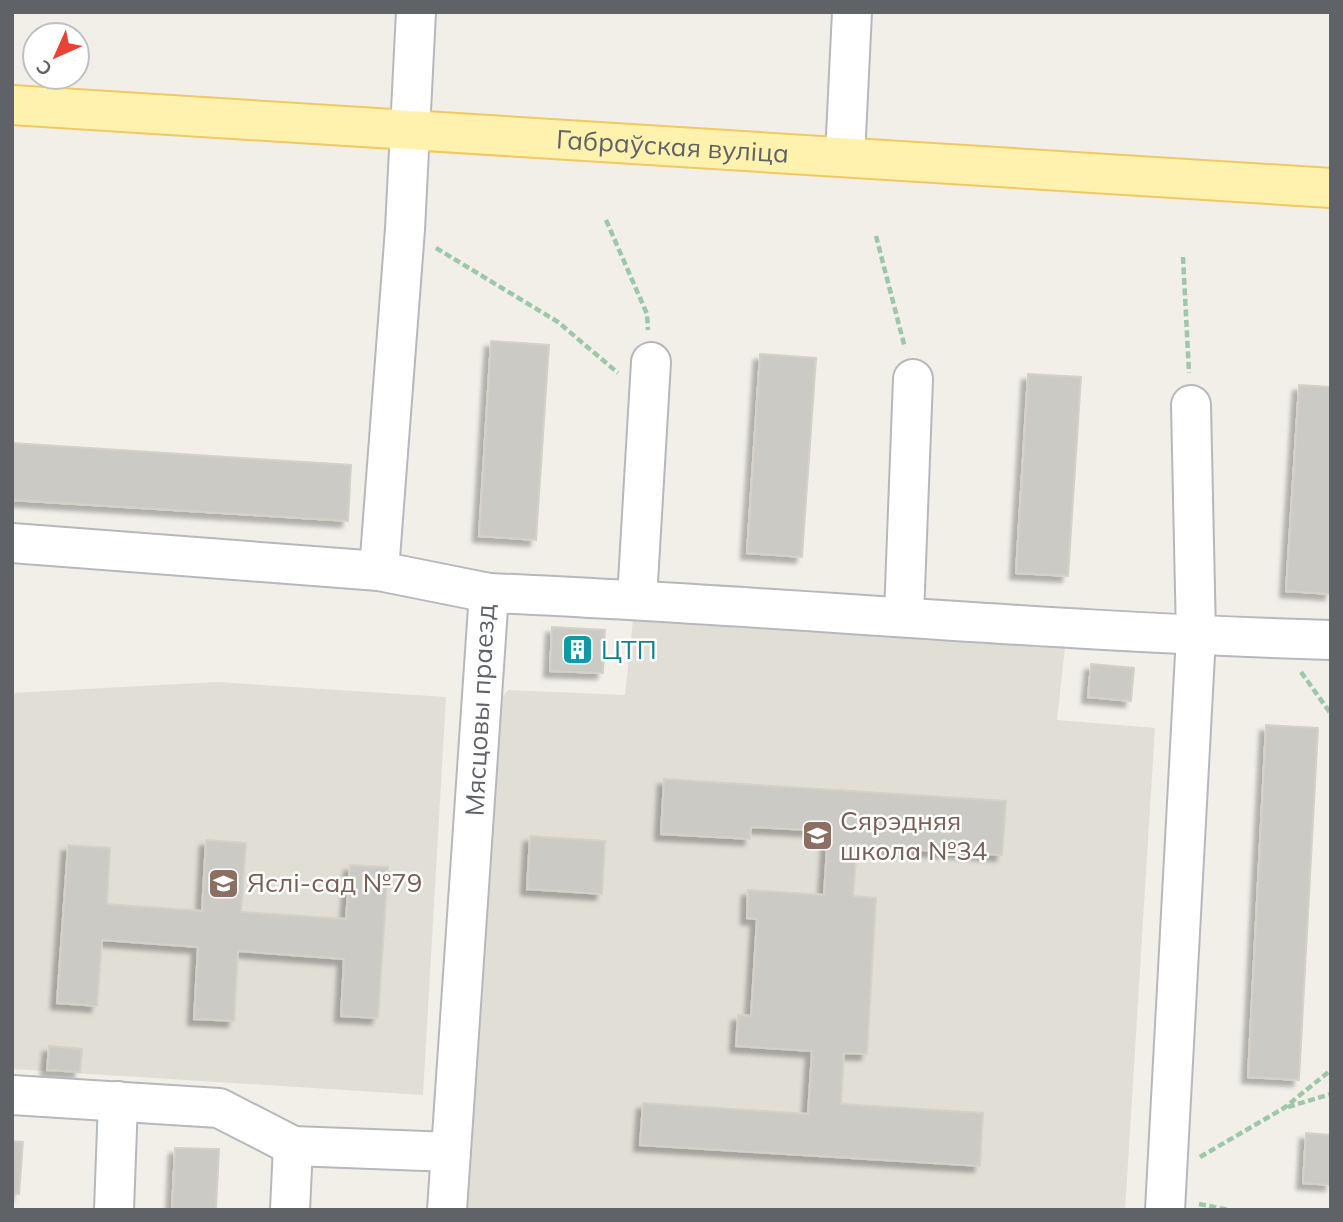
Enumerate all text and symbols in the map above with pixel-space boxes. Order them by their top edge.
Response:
north arrow [21,21,91,91]
text: С [31,55,57,81]
street label: Габраўская вуліца [555,122,790,170]
street label: Мясцовы праезд [457,603,502,817]
building icon: ЦТП [561,633,595,667]
place label: ЦТП [601,633,657,666]
place label: Сярэдняя школа №34 [840,804,987,867]
school or university icon: Сярэдняя школа №34 [800,819,834,853]
school or university icon: Яслі-сад №79 [207,866,241,900]
place label: Яслі-сад №79 [247,866,422,899]

